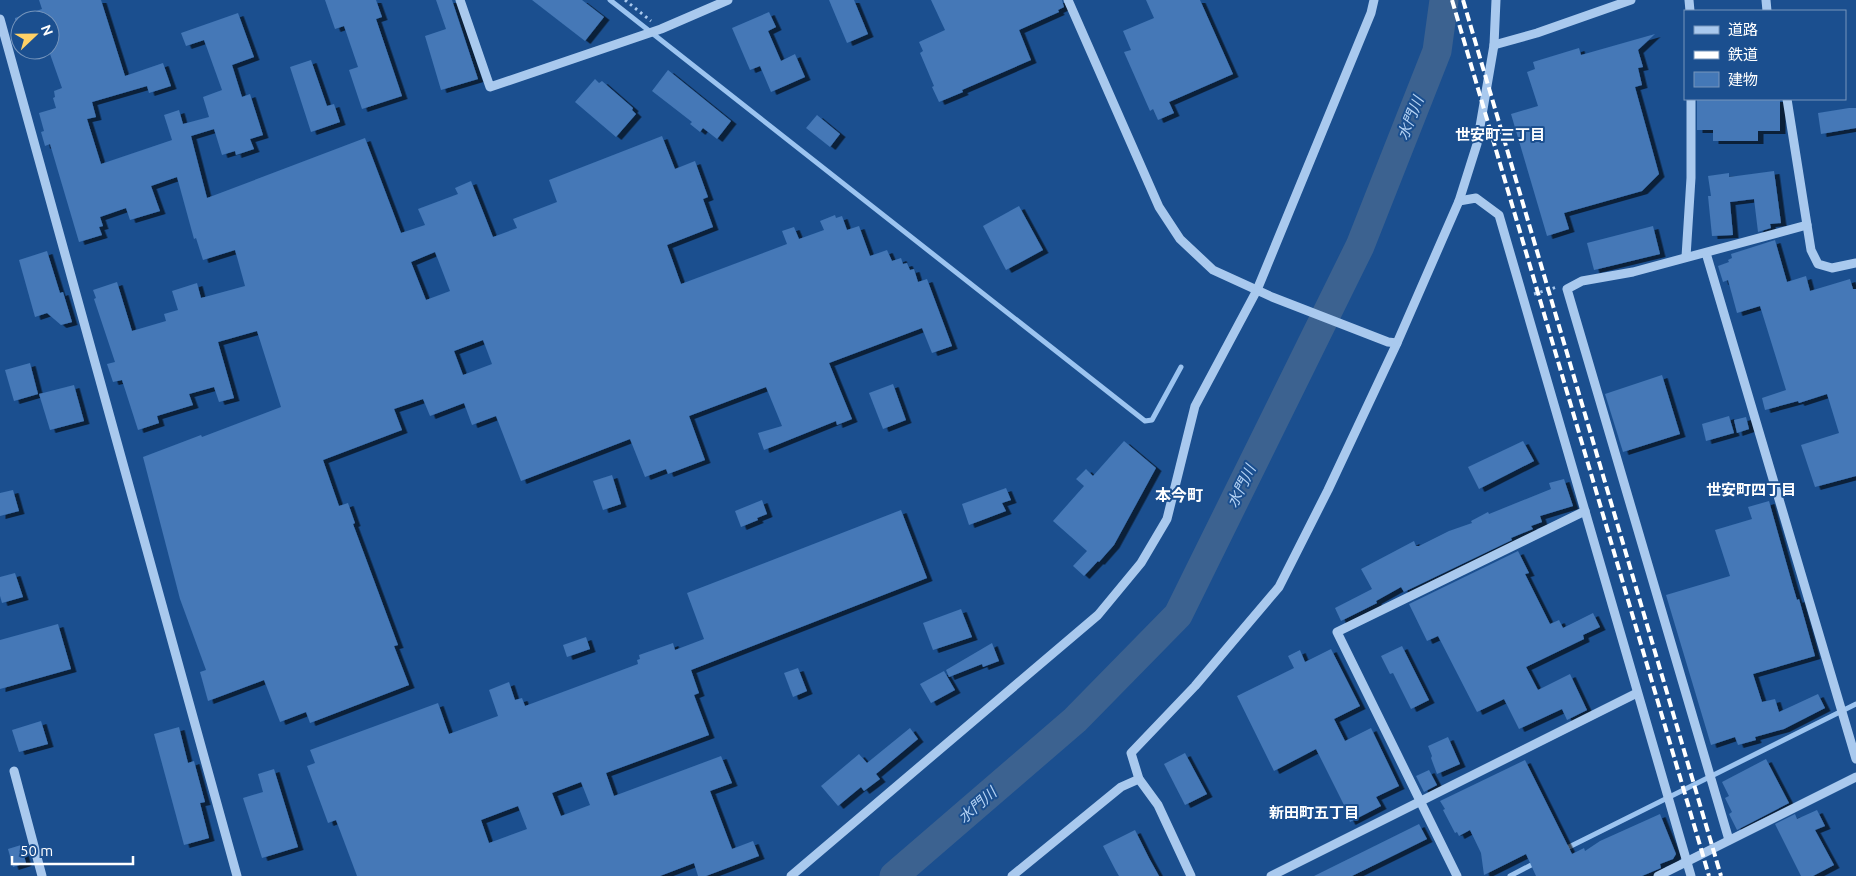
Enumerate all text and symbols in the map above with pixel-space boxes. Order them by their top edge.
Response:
north arrow [10,10,60,60]
legend [1684,10,1846,100]
text: 道路 [1728,21,1758,38]
text: N [38,22,56,38]
text: 鉄道 [1728,46,1758,63]
text: 建物 [1728,71,1758,88]
water label: 水門川 [1394,92,1427,142]
district label: 世安町三丁目 [1455,126,1545,143]
water label: 水門川 [1223,460,1259,510]
district label: 世安町四丁目 [1706,481,1796,498]
district label: 本今町 [1155,486,1203,504]
water label: 水門川 [954,783,1001,826]
district label: 新田町五丁目 [1269,804,1359,821]
scale bar [12,834,134,866]
text: 50 m [20,842,53,859]

